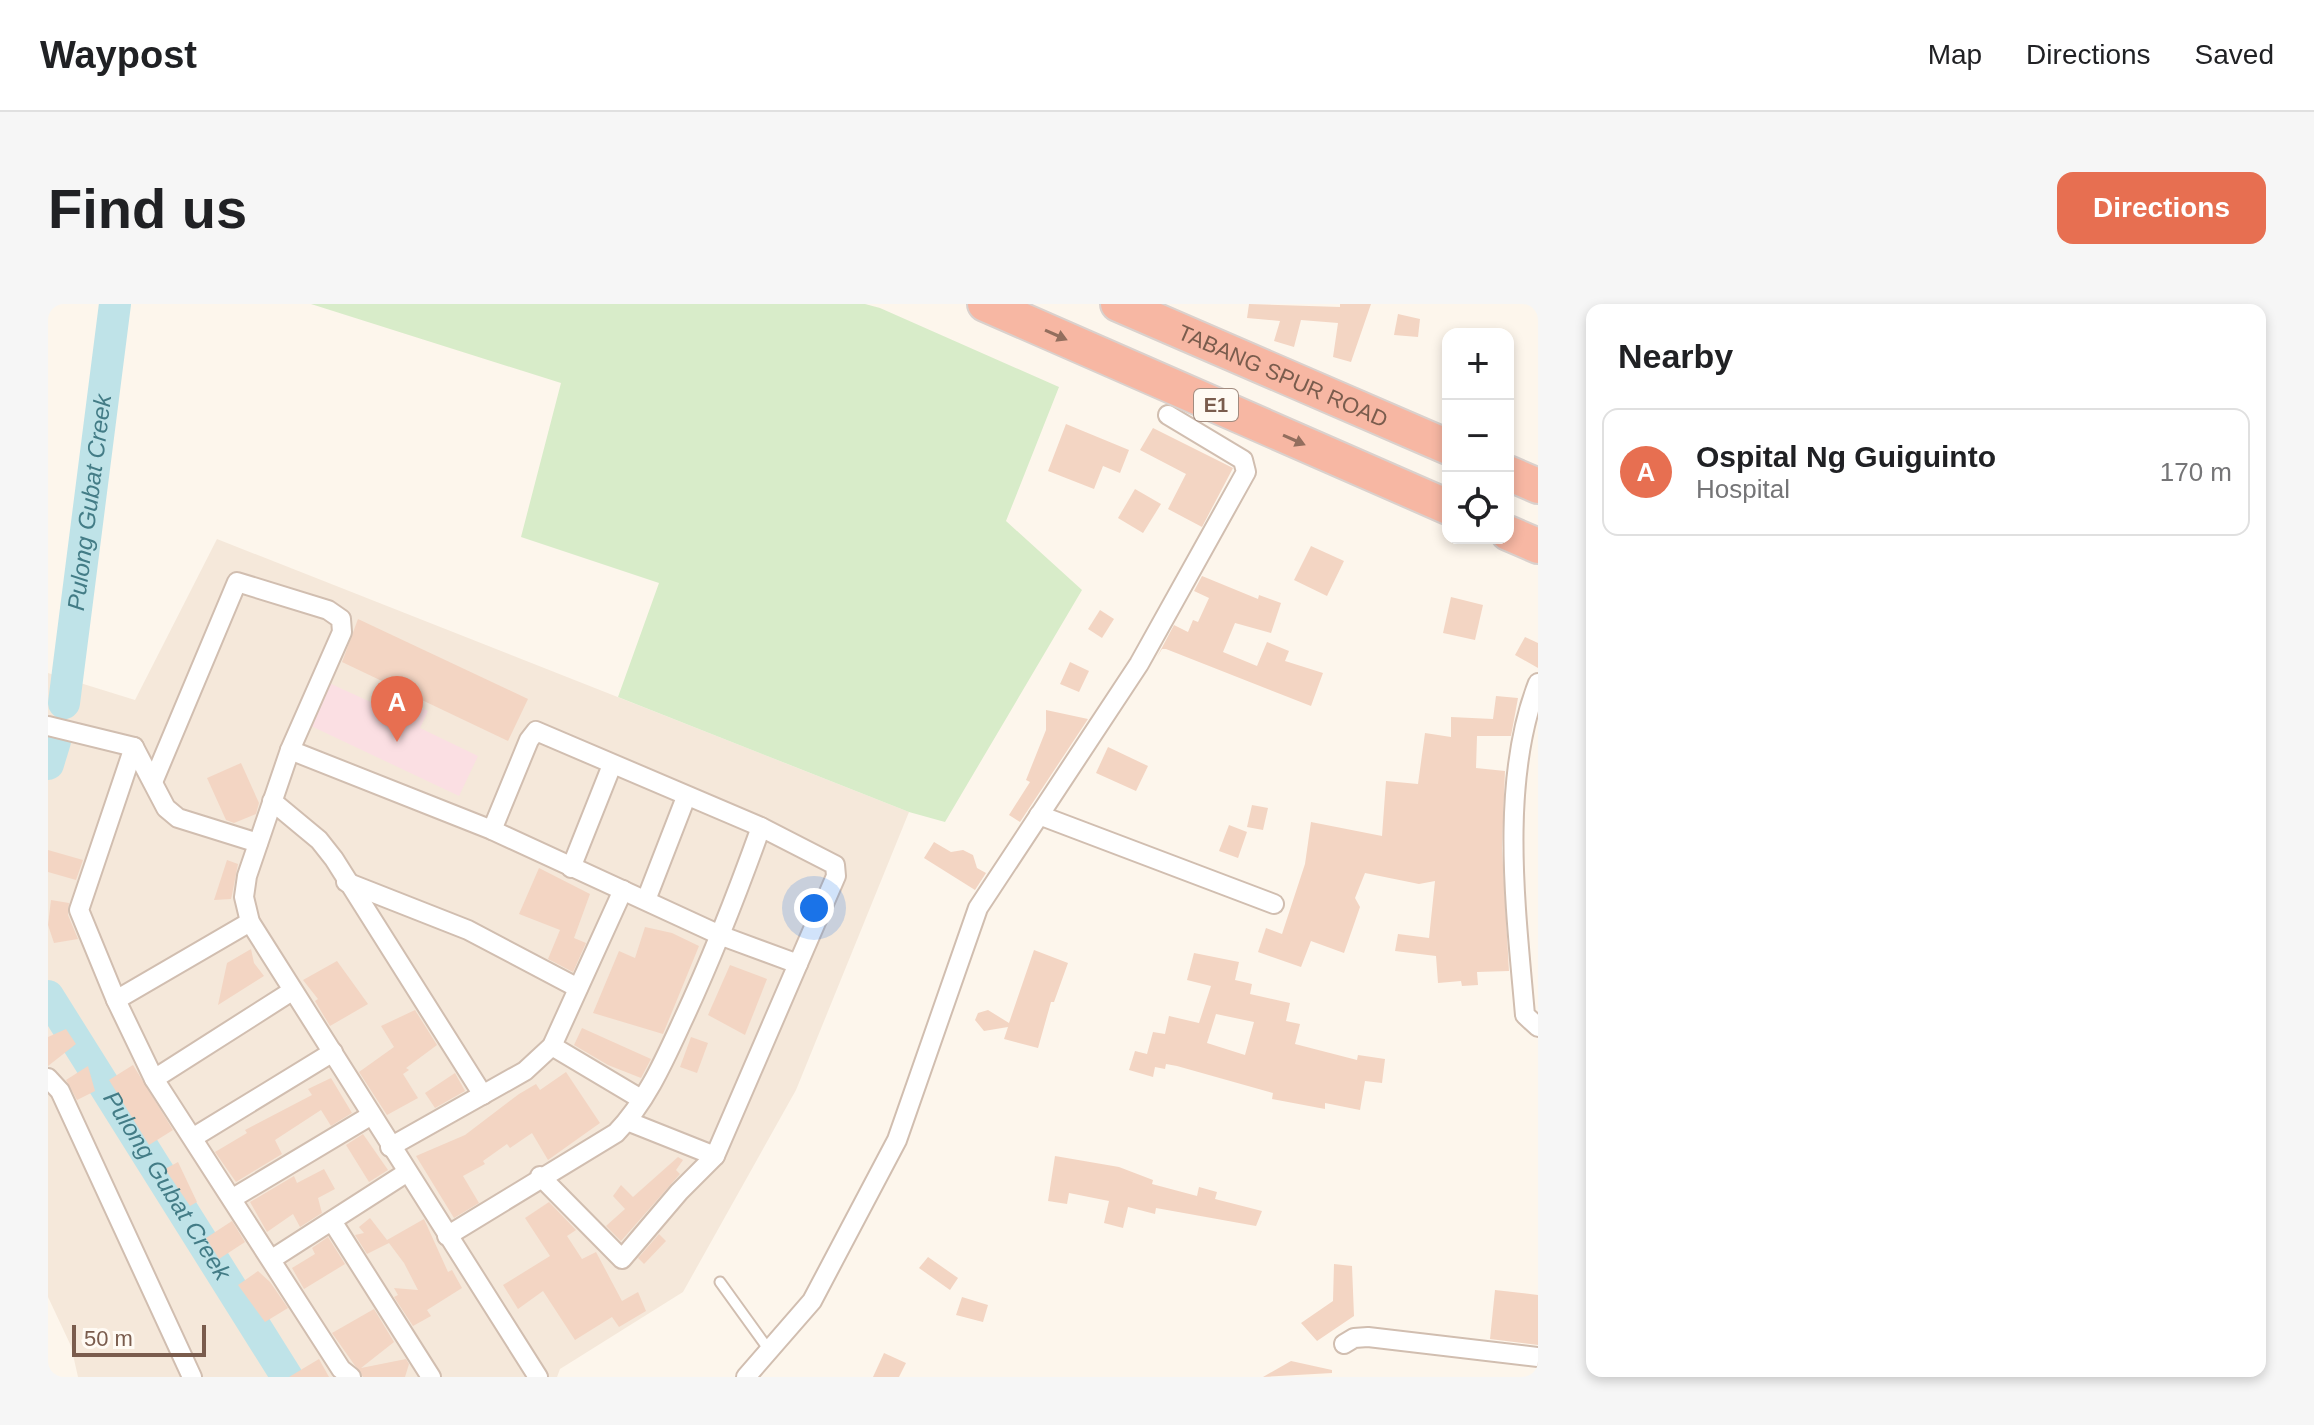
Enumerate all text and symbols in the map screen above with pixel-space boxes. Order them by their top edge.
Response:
text: Waypost [40,34,197,76]
text: Map [1928,39,1982,70]
text: Directions [2026,39,2151,70]
text: Saved [2195,39,2274,70]
button: Directions [2057,172,2266,244]
text: Find us [48,177,247,240]
street label: TABANG SPUR ROAD [1174,320,1392,432]
map controls [1442,328,1514,544]
button: + [1442,328,1514,400]
one-way arrow [1044,329,1068,342]
text: Nearby [1618,337,1733,375]
road number: E1 [1194,389,1238,421]
water label: Pulong Gubat Creek [62,391,117,612]
button: − [1442,400,1514,472]
one-way arrow [1282,433,1306,446]
text: Ospital Ng Guiguinto [1696,440,1996,473]
text: A [1637,457,1655,487]
text: 170 m [2160,457,2232,487]
button: locate [1442,472,1514,544]
text: Hospital [1696,474,1790,504]
pin: A [371,676,423,742]
your location [794,888,834,928]
water label: Pulong Gubat Creek [98,1086,238,1287]
scale bar [72,1321,206,1357]
text: 50 m [84,1326,133,1351]

